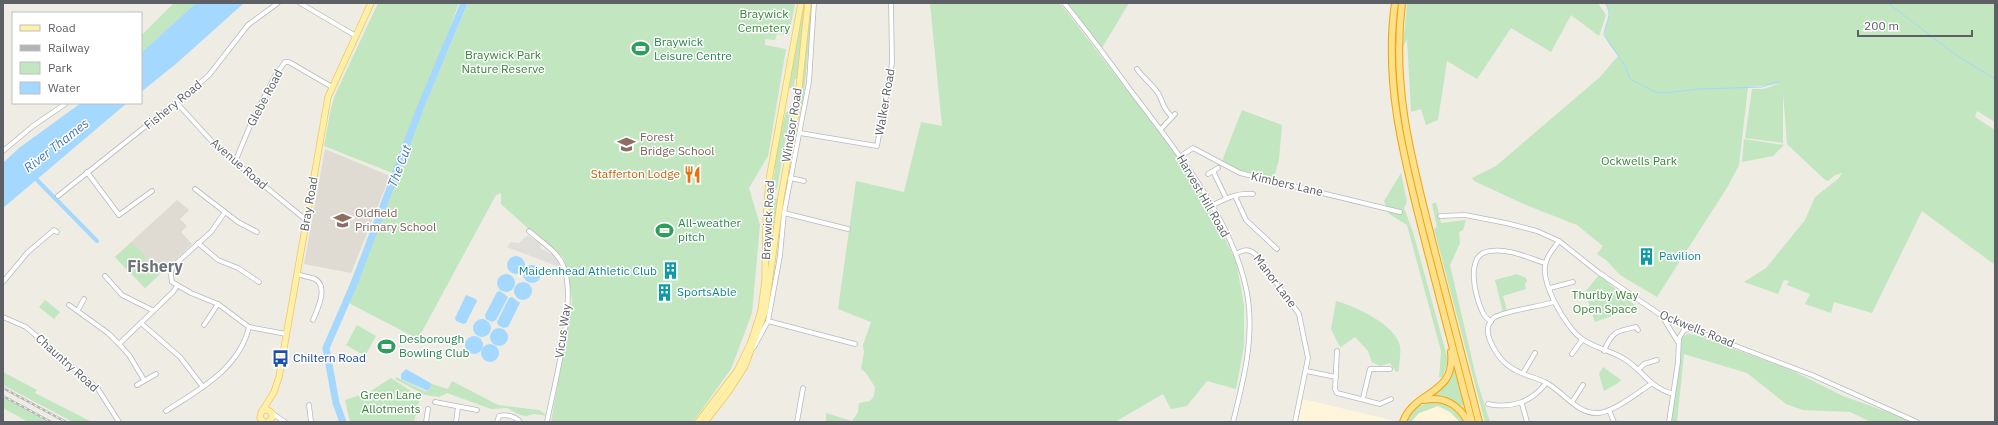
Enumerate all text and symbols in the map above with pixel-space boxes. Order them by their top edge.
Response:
park label: Braywick Cemetery [738,6,790,35]
legend [12,12,142,104]
scale bar [1858,12,1972,38]
text: 200 m [1864,18,1899,33]
text: Road [48,20,76,35]
place label: Braywick Leisure Centre [654,34,732,63]
sports icon: Braywick Leisure Centre [631,39,651,59]
text: Railway [48,40,90,55]
park label: Braywick Park Nature Reserve [461,47,545,76]
text: Park [48,60,73,75]
street label: Glebe Road [243,67,286,129]
street label: Walker Road [871,67,898,137]
street label: Fishery Road [141,77,205,132]
text: Water [48,80,81,95]
street label: Windsor Road [778,87,805,163]
water label: River Thames [20,115,92,176]
place label: Forest Bridge School [640,129,714,158]
school or university icon: Forest Bridge School [617,134,637,154]
street label: Avenue Road [208,135,271,192]
water label: The Cut [384,142,416,190]
street label: Harvest Hill Road [1174,152,1233,240]
park label: Ockwells Park [1601,153,1678,168]
restaurant icon: Stafferton Lodge [683,164,703,184]
place label: Stafferton Lodge [591,166,680,181]
street label: Kimbers Lane [1250,168,1325,199]
street label: Bray Road [296,176,321,232]
street label: Braywick Road [758,180,777,260]
place label: Oldfield Primary School [355,205,436,234]
school or university icon: Oldfield Primary School [332,210,352,230]
place label: All-weather pitch [678,215,742,244]
sports icon: All-weather pitch [655,220,675,240]
building icon: Pavilion [1636,246,1656,266]
place label: Pavilion [1659,248,1701,263]
street label: Manor Lane [1251,251,1301,311]
district label: Fishery [127,256,183,276]
building icon: Maidenhead Athletic Club [660,261,680,281]
place label: Maidenhead Athletic Club [519,263,657,278]
building icon: SportsAble [654,282,674,302]
place label: SportsAble [677,284,737,299]
park label: Thurlby Way Open Space [1572,287,1638,316]
street label: Vicus Way [551,303,574,359]
street label: Ockwells Road [1658,307,1737,350]
street label: Chauntry Road [33,330,102,395]
place label: Desborough Bowling Club [399,331,469,360]
sports icon: Desborough Bowling Club [376,336,396,356]
bus stop icon: Chiltern Road [270,348,290,368]
place label: Chiltern Road [293,350,366,365]
park label: Green Lane Allotments [360,387,422,416]

